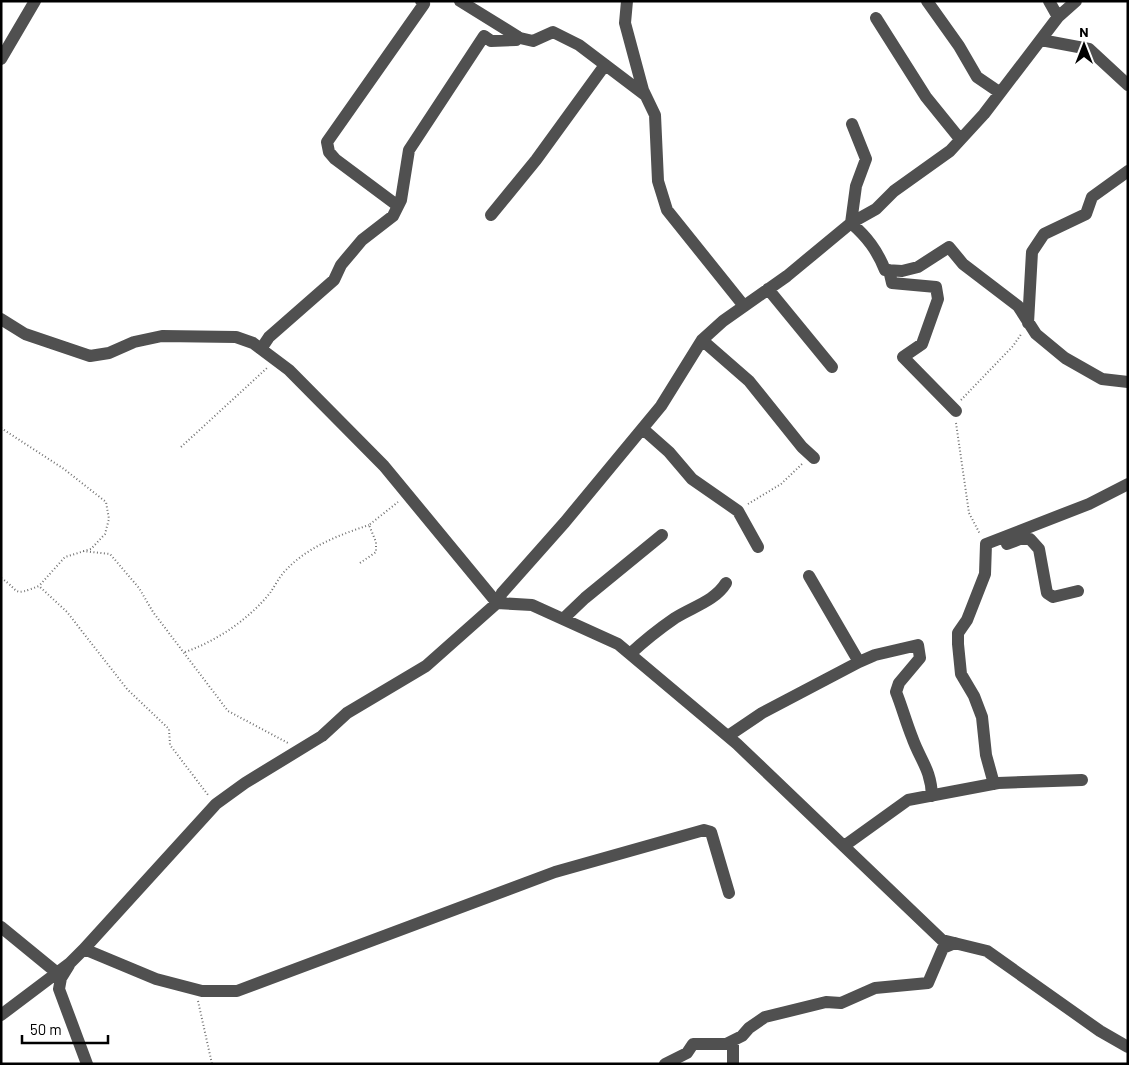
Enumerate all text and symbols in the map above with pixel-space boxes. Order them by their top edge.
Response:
north arrow [1059,20,1109,70]
text: N [1079,23,1089,40]
scale bar [22,1012,109,1044]
text: 50 m [30,1020,62,1038]

